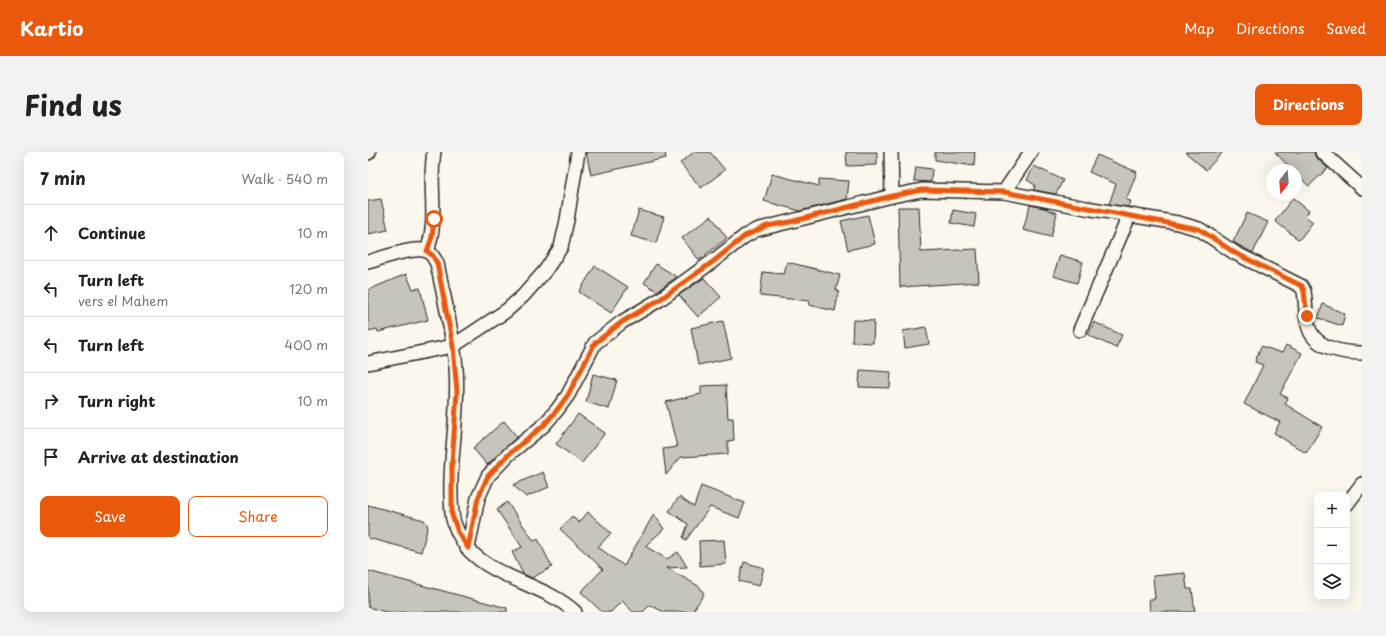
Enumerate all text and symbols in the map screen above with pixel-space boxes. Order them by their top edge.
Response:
text: Kartio [20,14,83,42]
text: Map [1184,18,1214,39]
text: Directions [1236,18,1304,39]
text: Saved [1326,18,1366,39]
text: Find us [24,83,122,126]
button: Directions [1255,84,1362,125]
north arrow [1266,164,1302,200]
text: 7 min [40,165,86,191]
text: Walk · 540 m [241,169,328,188]
route start [425,210,443,228]
text: Continue [78,221,146,244]
icon: ahead [40,222,62,244]
text: 10 m [298,223,328,242]
text: Turn left [78,268,144,291]
icon: left [40,278,62,300]
text: 120 m [289,279,328,298]
text: vers el Mahem [78,291,168,310]
route end [1298,307,1316,325]
text: Turn left [78,333,144,356]
icon: left [40,334,62,356]
text: 400 m [285,335,328,354]
text: Turn right [78,389,155,412]
icon: right [40,390,62,412]
text: 10 m [298,391,328,410]
text: Arrive at destination [78,445,239,468]
icon: arrive [40,446,62,468]
map controls [1314,492,1350,600]
button: + [1314,492,1350,528]
button: Save [40,496,180,537]
button: Share [188,496,328,537]
button: − [1314,528,1350,564]
button: layers [1314,564,1350,600]

